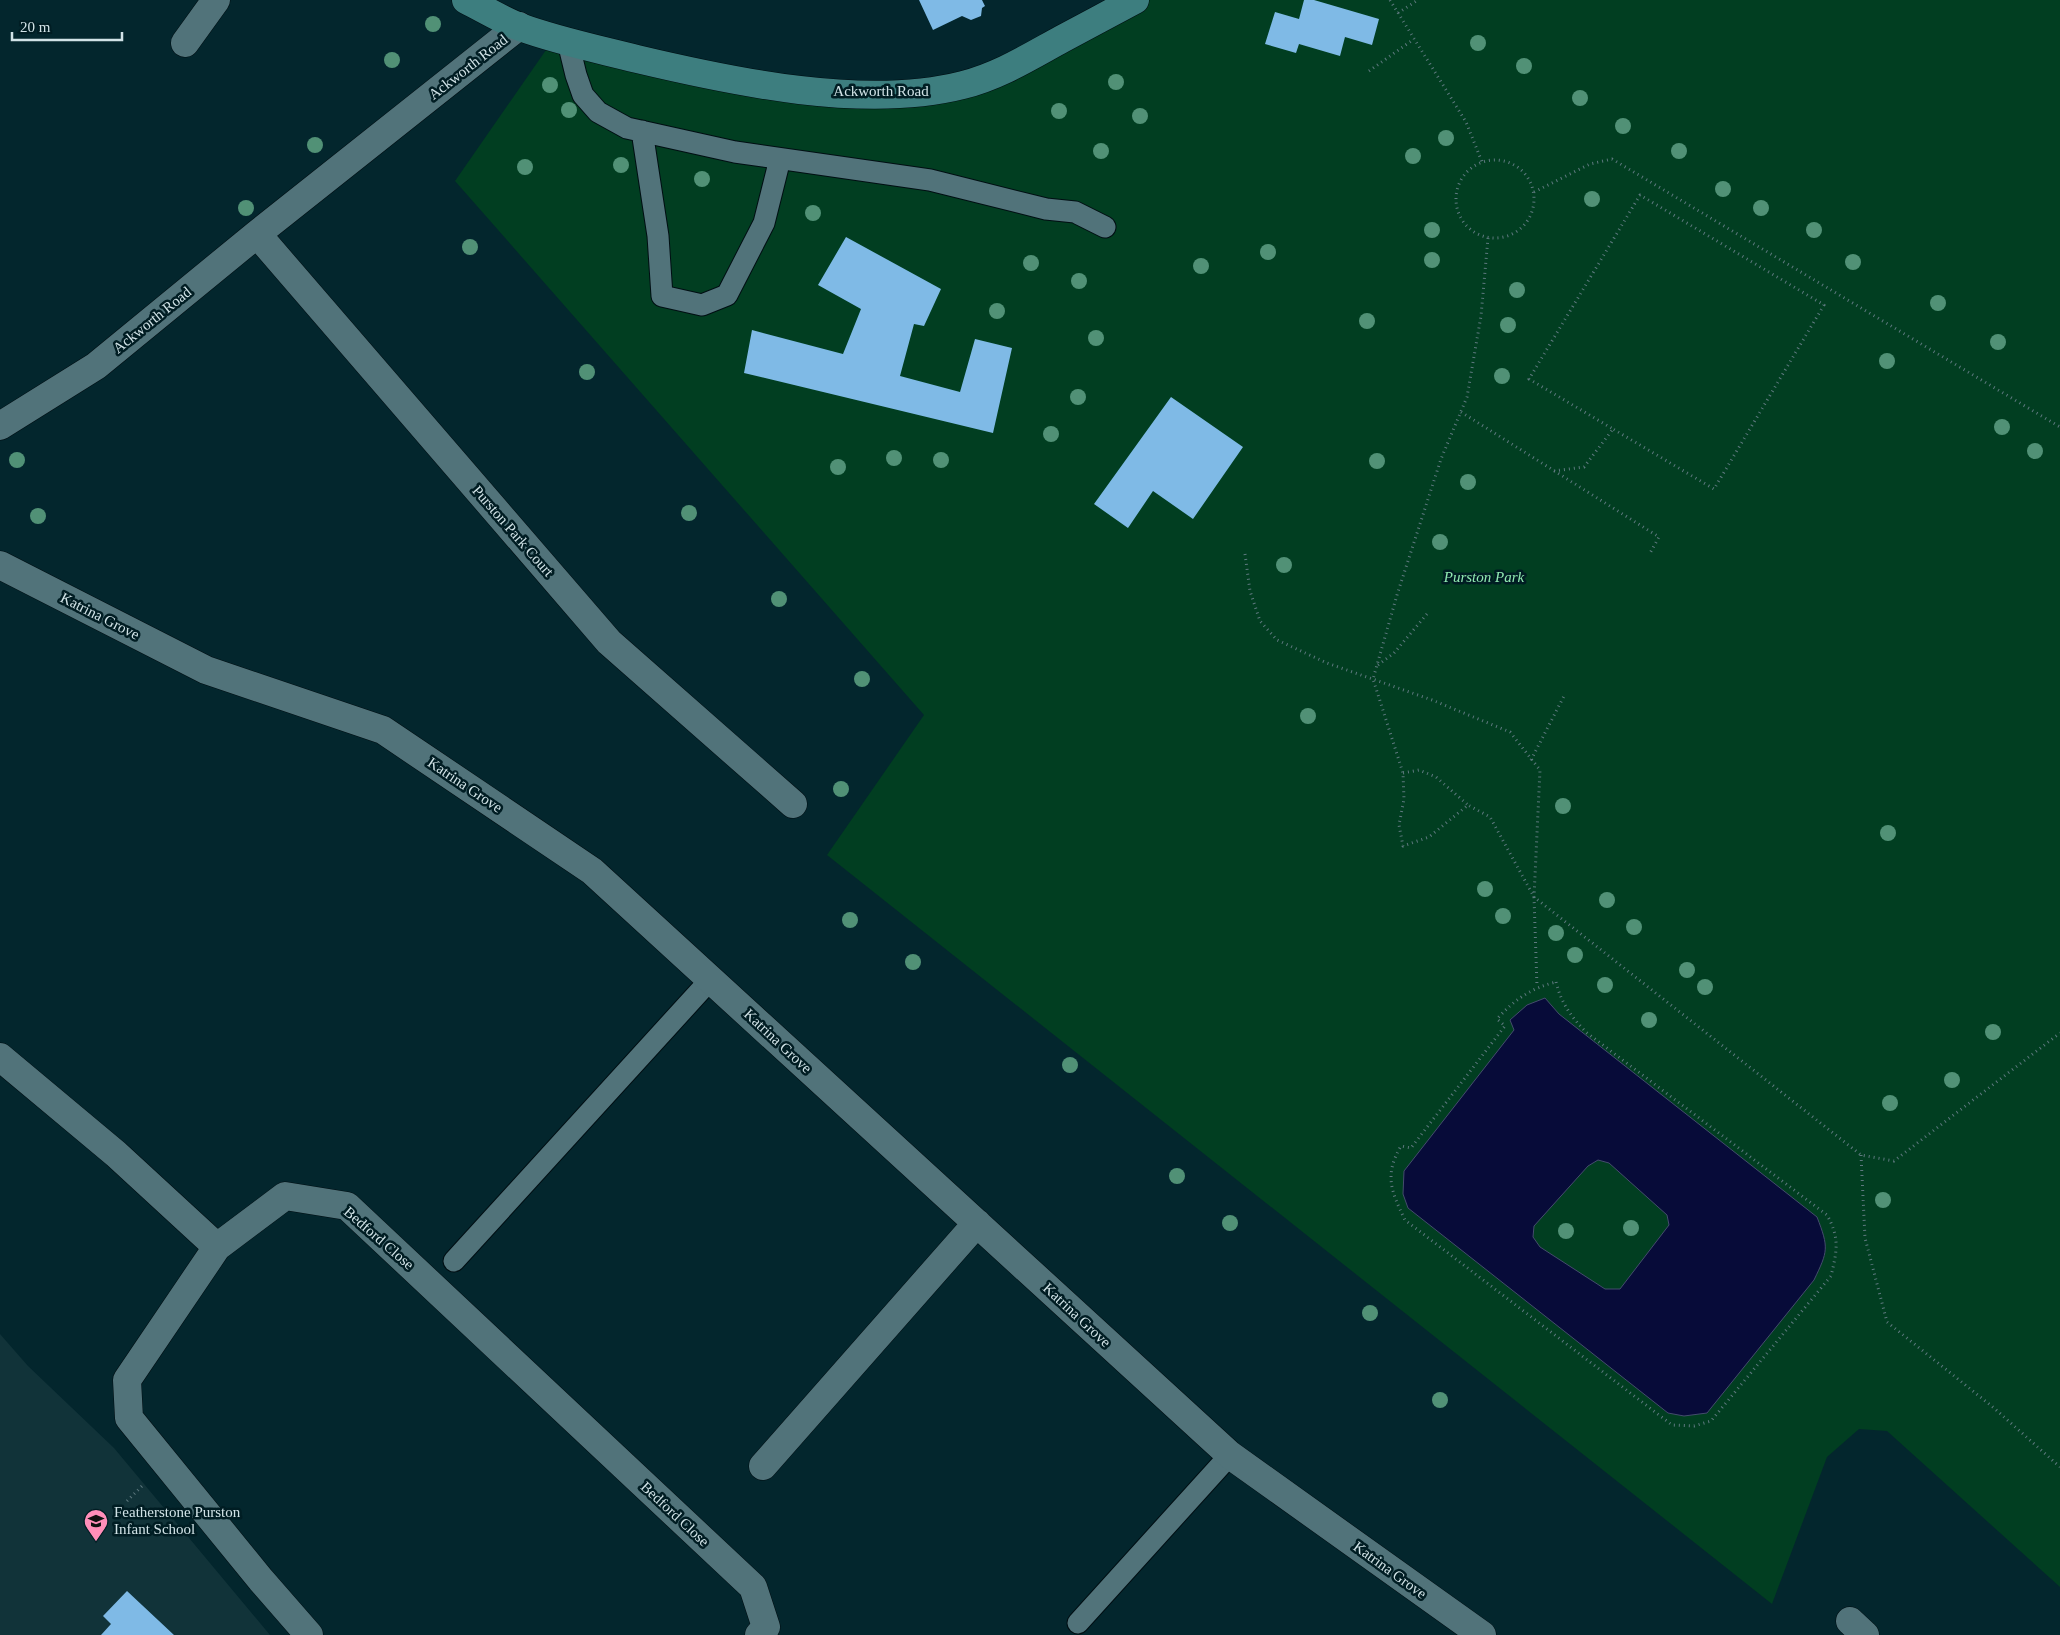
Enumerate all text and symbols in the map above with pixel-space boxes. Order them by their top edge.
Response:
scale bar [12,10,122,42]
text: 20 m [20,19,51,35]
street label: Ackworth Road [425,31,511,103]
street label: Ackworth Road [833,83,929,99]
street label: Ackworth Road [110,283,194,356]
street label: Purston Park Court [469,482,557,580]
park label: Purston Park [1443,569,1525,585]
street label: Katrina Grove [58,589,142,643]
street label: Katrina Grove [425,754,505,816]
street label: Katrina Grove [741,1006,815,1076]
street label: Bedford Close [341,1203,417,1273]
street label: Katrina Grove [1040,1280,1114,1350]
street label: Bedford Close [638,1478,713,1550]
place label: Featherstone Purston Infant School [114,1504,241,1537]
school or university icon: Featherstone Purston Infant School [83,1508,109,1542]
street label: Katrina Grove [1350,1538,1430,1602]

